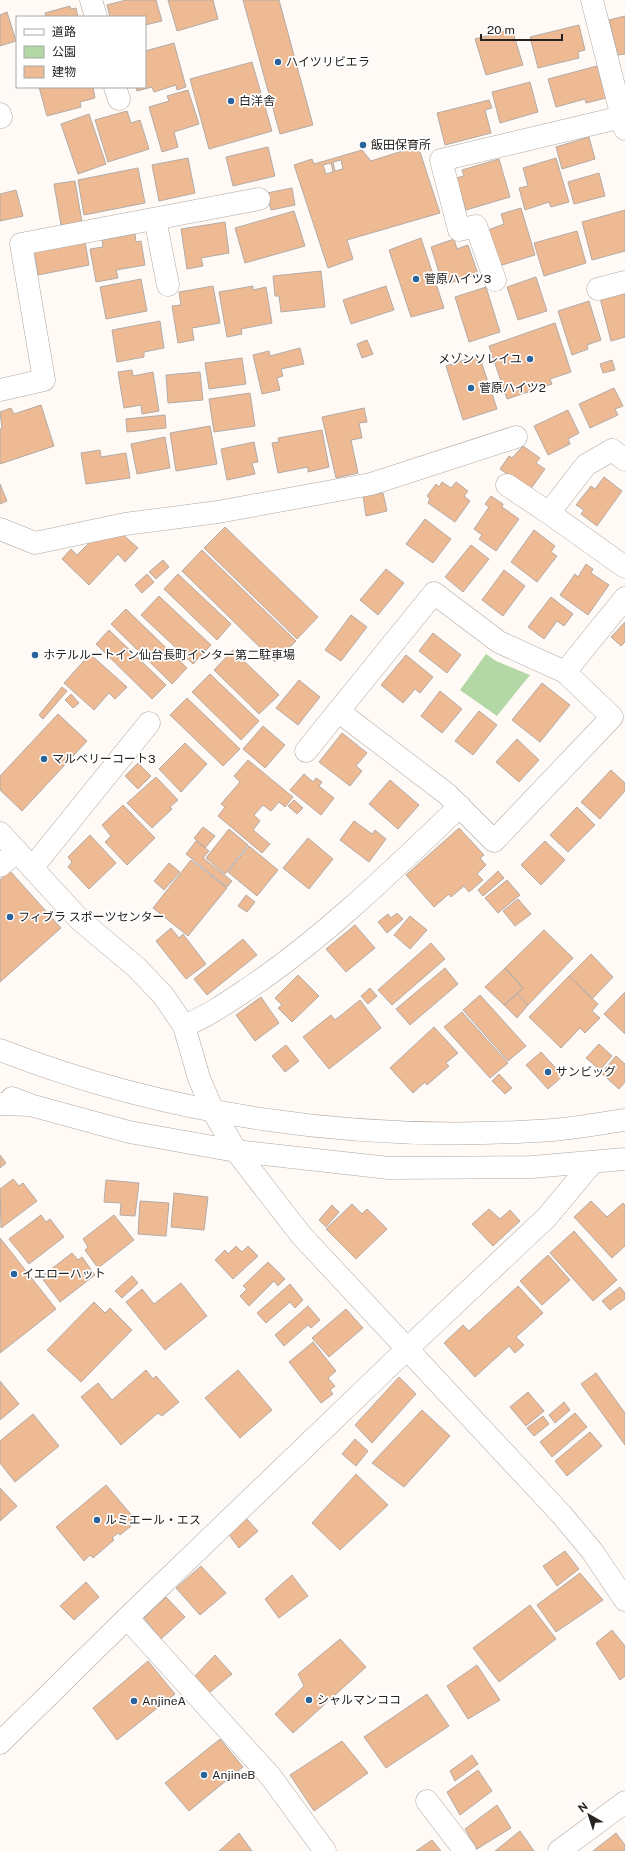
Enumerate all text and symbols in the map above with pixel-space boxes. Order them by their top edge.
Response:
legend [16,16,146,88]
scale bar [481,16,562,42]
text: 20 m [487,23,515,37]
text: 道路 [52,25,76,39]
text: 公園 [52,45,76,59]
place label: ハイツリビエラ [286,55,370,69]
marker: ハイツリビエラ [273,57,283,67]
text: 建物 [52,65,76,79]
place label: 白洋舎 [239,94,275,108]
marker: 白洋舎 [226,96,236,106]
place label: 飯田保育所 [371,138,431,152]
marker: 飯田保育所 [358,140,368,150]
place label: 菅原ハイツ3 [424,272,491,286]
marker: 菅原ハイツ3 [411,274,421,284]
place label: メゾンソレイユ [438,352,522,366]
marker: メゾンソレイユ [525,354,535,364]
place label: 菅原ハイツ2 [479,381,546,395]
marker: 菅原ハイツ2 [466,383,476,393]
place label: ホテルルートイン仙台長町インター第二駐車場 [43,648,295,662]
marker: ホテルルートイン仙台長町インター第二駐車場 [30,650,40,660]
place label: マルベリーコート3 [52,752,156,766]
marker: マルベリーコート3 [39,754,49,764]
place label: フィブラ スポーツセンター [18,910,164,924]
marker: フィブラ スポーツセンター [5,912,15,922]
place label: サンビッグ [556,1065,616,1079]
marker: サンビッグ [543,1067,553,1077]
place label: イエローハット [22,1267,106,1281]
marker: イエローハット [9,1269,19,1279]
place label: ルミエール・エス [105,1513,201,1527]
marker: ルミエール・エス [92,1515,102,1525]
place label: シャルマンココ [317,1693,401,1707]
place label: AnjineA [142,1694,186,1708]
marker: シャルマンココ [304,1695,314,1705]
marker: AnjineA [129,1696,139,1706]
place label: AnjineB [212,1768,255,1782]
marker: AnjineB [199,1770,209,1780]
north arrow [569,1795,609,1835]
text: N [576,1800,590,1815]

